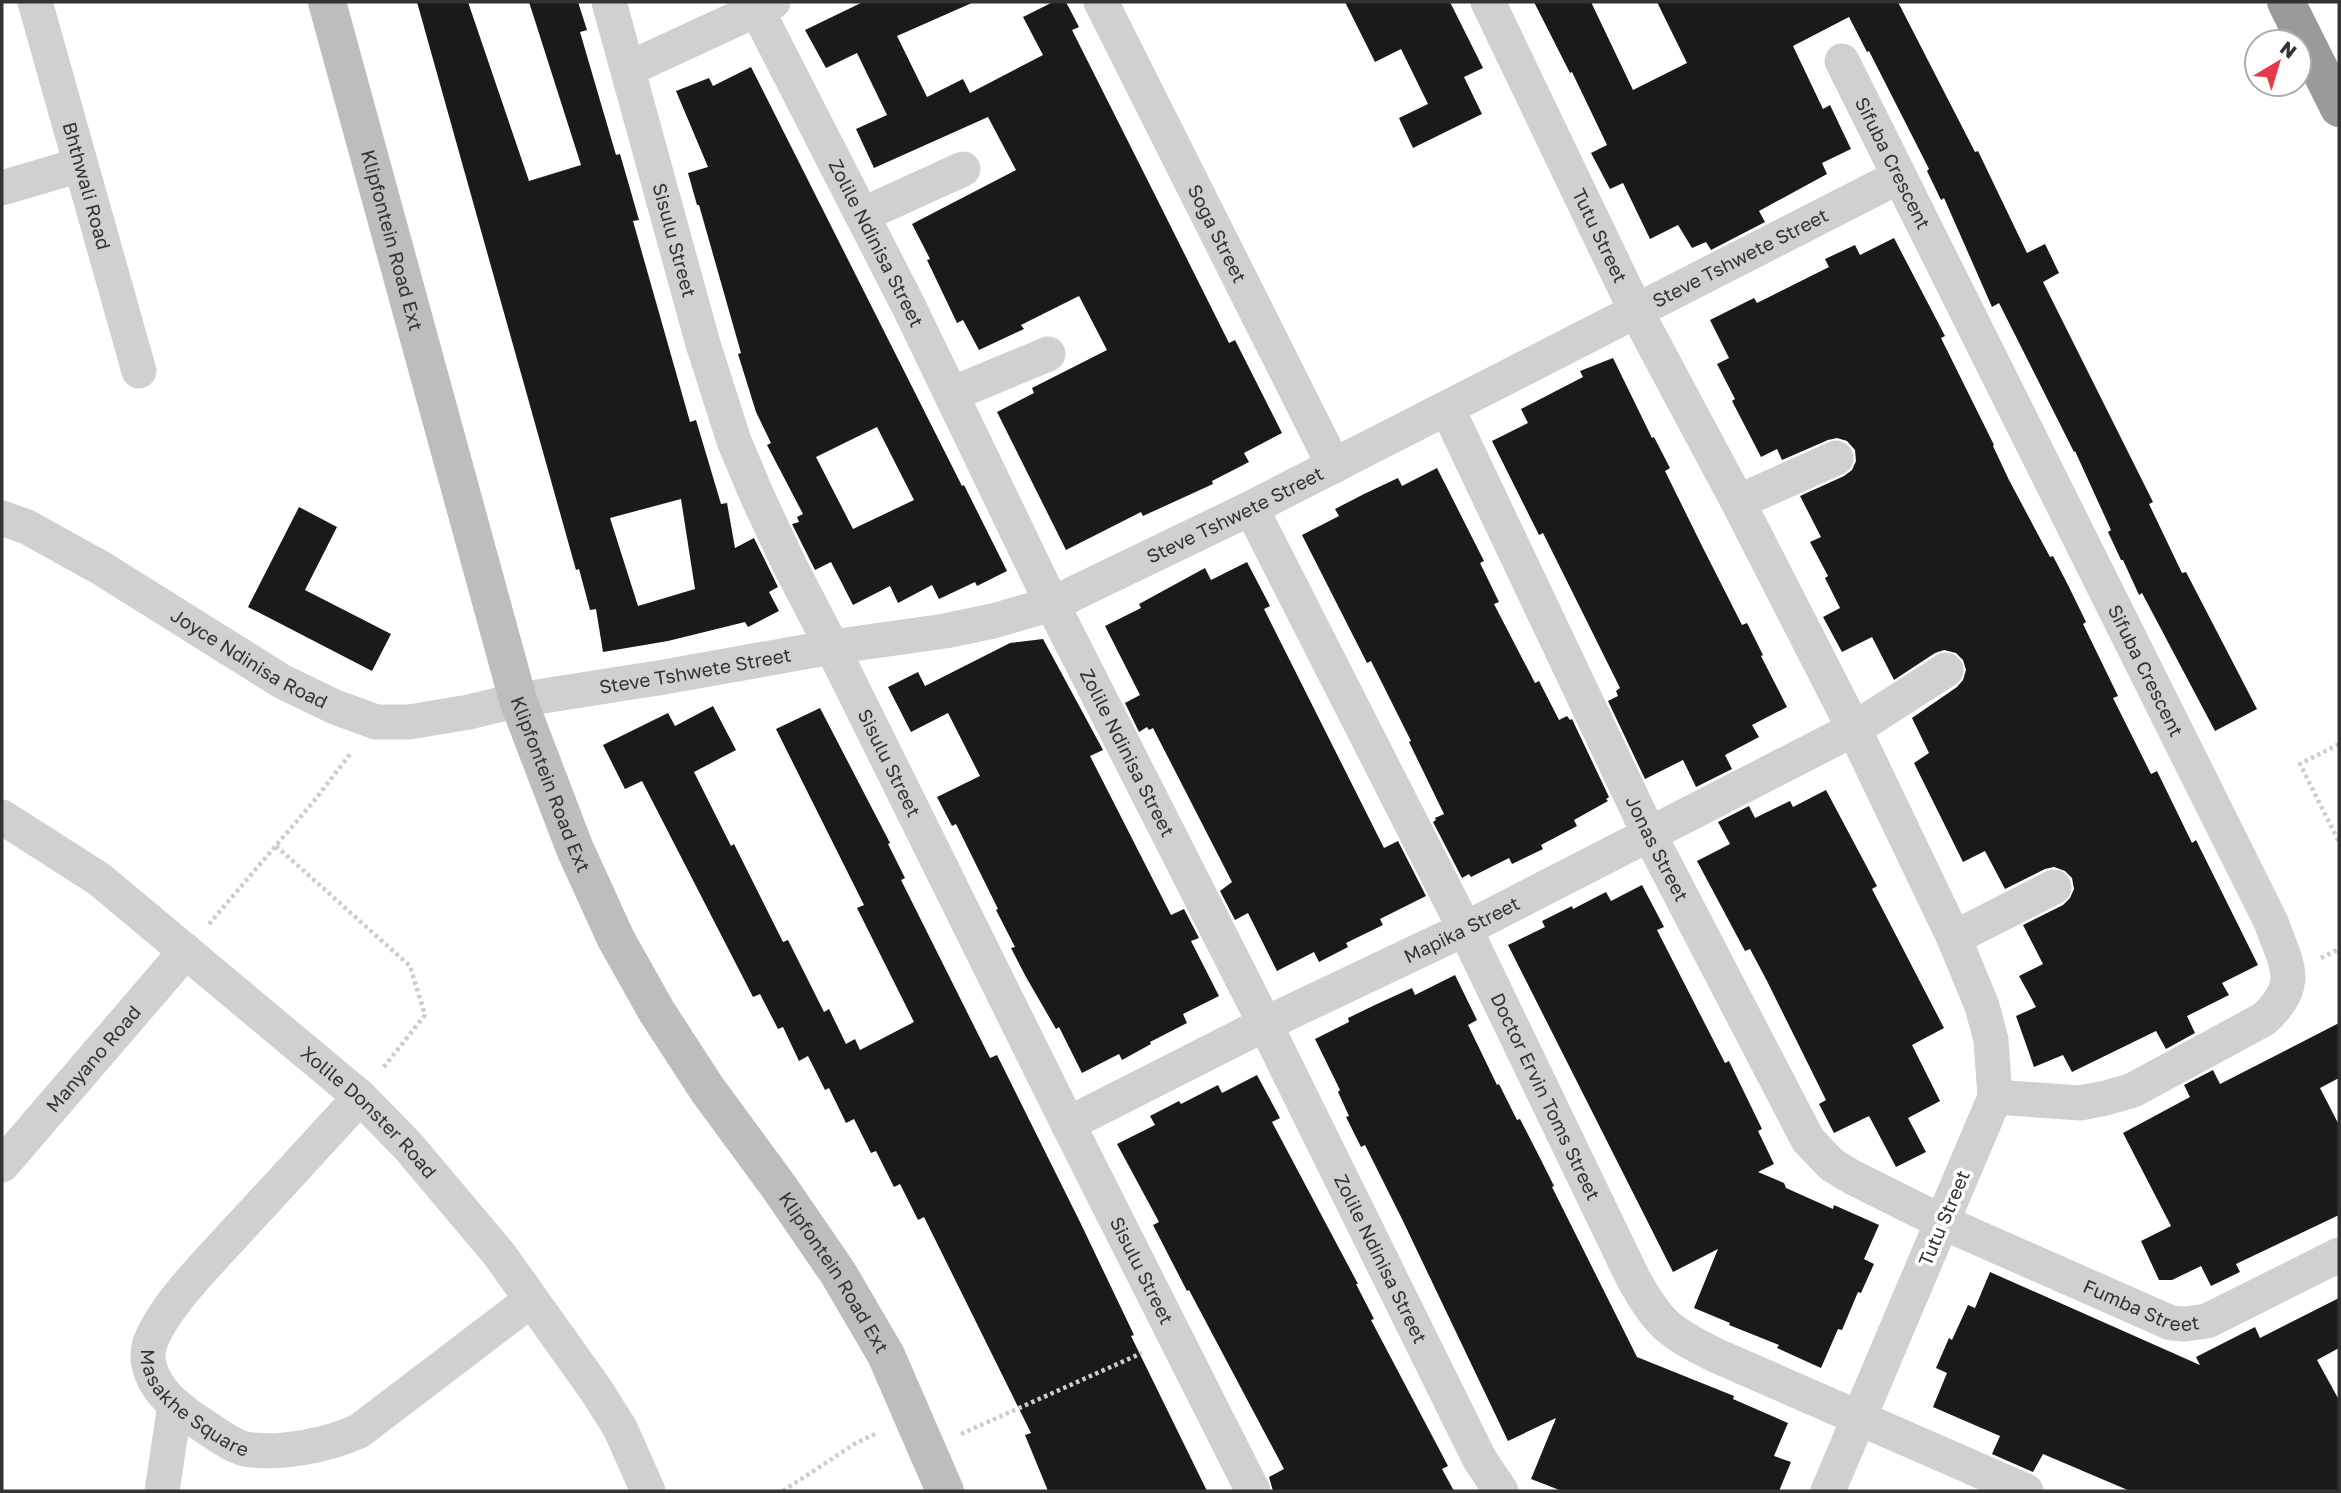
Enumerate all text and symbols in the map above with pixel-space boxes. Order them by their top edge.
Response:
north arrow [2243,28,2313,98]
text: N [2276,36,2302,63]
street label: Sifuba Crescent [1851,93,1936,233]
street label: Bhthwali Road [58,119,116,252]
street label: Klipfontein Road Ext [357,147,428,333]
street label: Zolile Ndinisa Street [824,155,929,331]
street label: Sisulu Street [648,180,702,300]
street label: Soga Street [1183,180,1252,286]
street label: Tutu Street [1568,185,1633,286]
street label: Steve Tshwete Street [1648,203,1832,312]
street label: Steve Tshwete Street [1143,461,1327,568]
street label: Sifuba Crescent [2104,600,2189,740]
street label: Joyce Ndinisa Road [167,603,332,713]
street label: Steve Tshwete Street [597,643,793,698]
street label: Zolile Ndinisa Street [1076,665,1180,840]
street label: Klipfontein Road Ext [507,693,596,876]
street label: Sisulu Street [853,705,926,820]
street label: Jonas Street [1621,792,1694,905]
street label: Mapika Street [1400,891,1523,967]
street label: Doctor Ervin Toms Street [1486,989,1606,1204]
street label: Manyano Road [41,1000,145,1117]
street label: Xolile Donster Road [297,1041,442,1182]
street label: Tutu Street [1913,1167,1974,1269]
street label: Zolile Ndinisa Street [1330,1170,1433,1347]
street label: Klipfontein Road Ext [775,1187,894,1357]
street label: Sisulu Street [1106,1213,1179,1328]
street label: Fumba Street [2080,1274,2201,1335]
street label: Masakhe Square [137,1349,251,1461]

